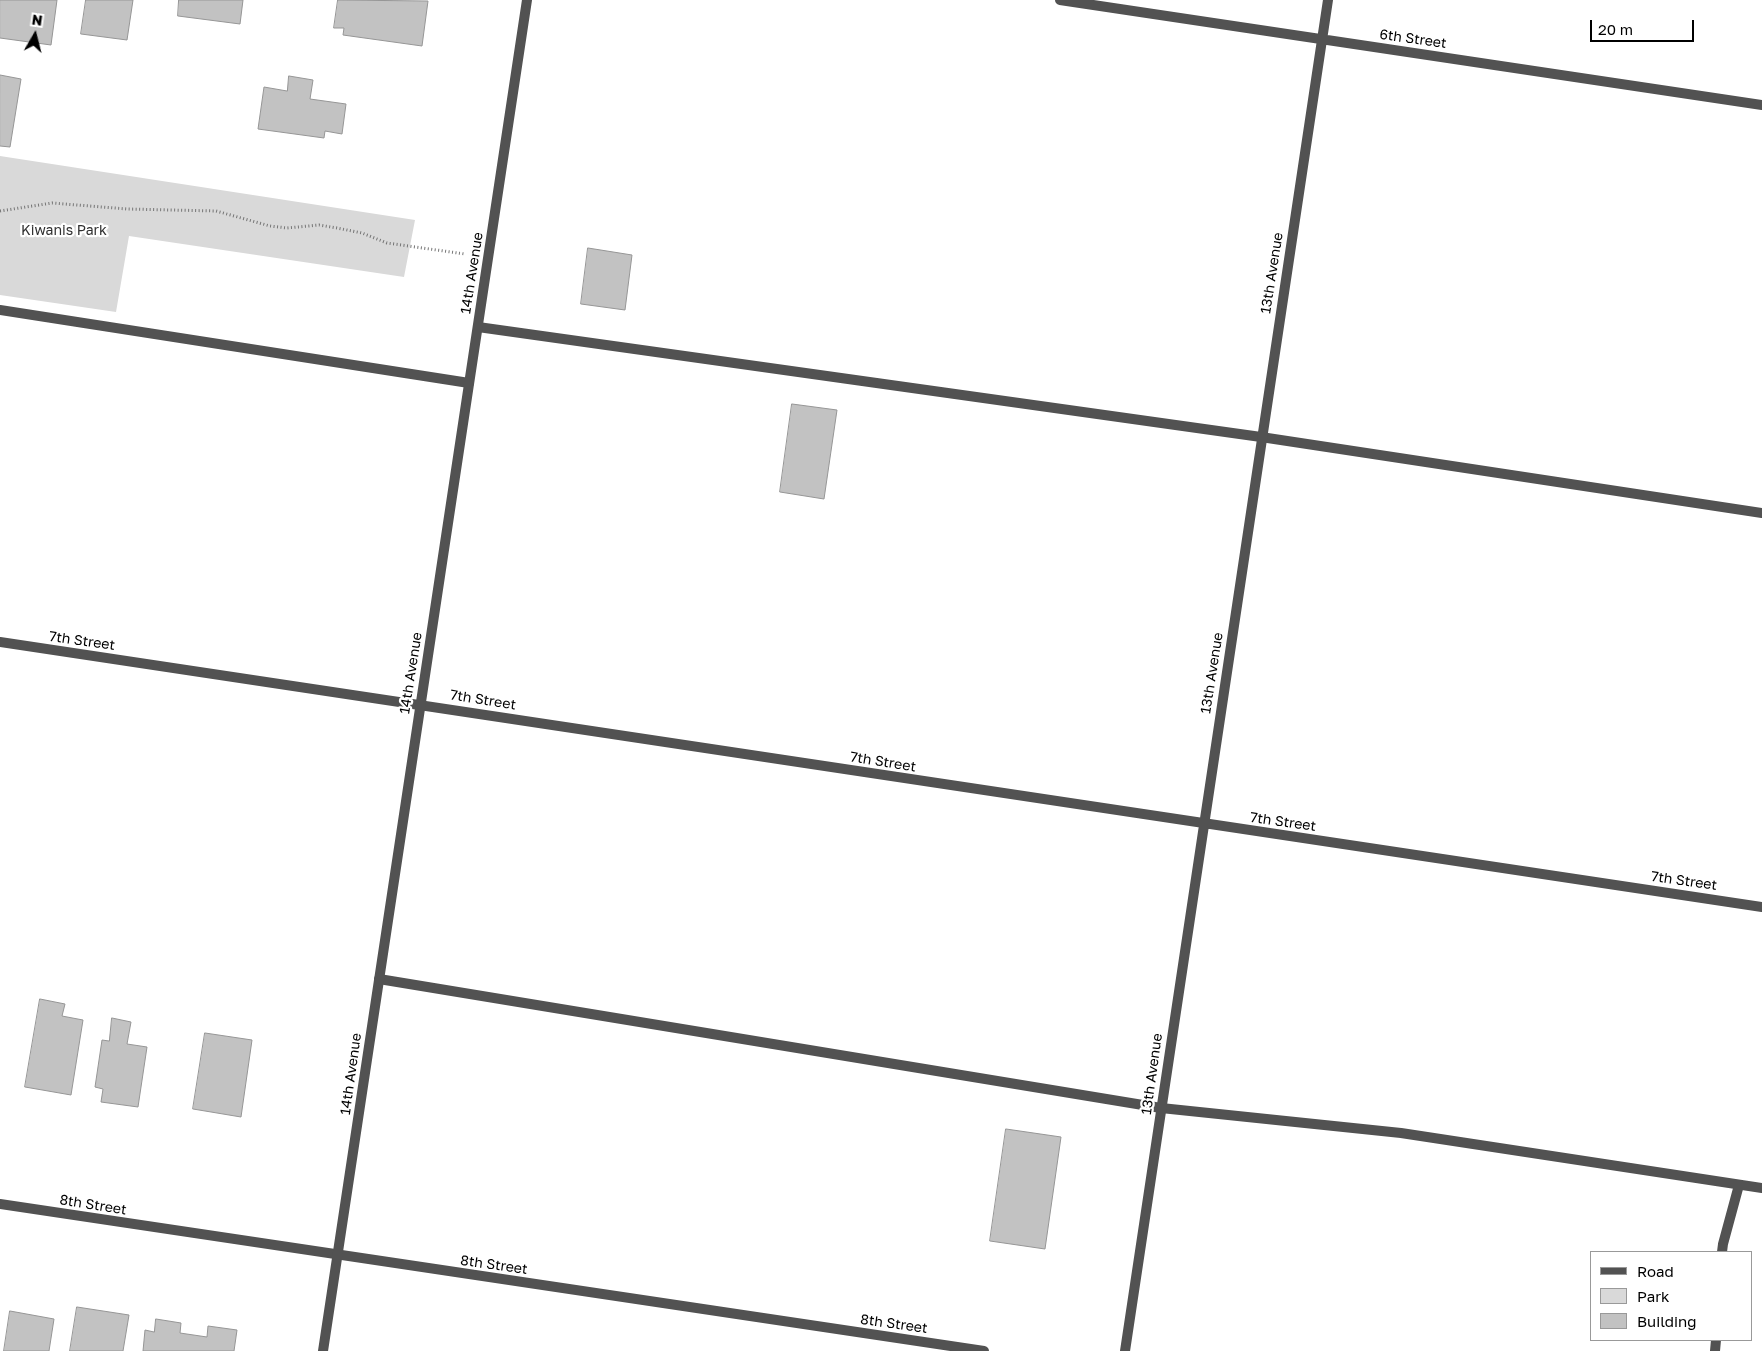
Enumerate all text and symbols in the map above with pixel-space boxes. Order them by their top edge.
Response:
north arrow [10,10,60,60]
text: N [31,10,44,29]
scale bar [1592,10,1696,42]
text: 20 m [1598,20,1633,38]
street label: 6th Street [1378,26,1448,52]
park label: Kiwanis Park [21,223,107,239]
street label: 14th Avenue [457,231,487,315]
street label: 13th Avenue [1257,231,1287,315]
street label: 7th Street [48,628,116,654]
street label: 14th Avenue [396,631,426,715]
street label: 13th Avenue [1197,631,1227,715]
street label: 7th Street [449,686,517,714]
street label: 7th Street [849,748,917,776]
street label: 7th Street [1249,809,1317,835]
street label: 7th Street [1650,868,1718,894]
street label: 14th Avenue [337,1032,365,1116]
street label: 13th Avenue [1138,1032,1166,1116]
street label: 8th Street [58,1191,128,1219]
legend [1590,1251,1752,1341]
street label: 8th Street [459,1252,529,1278]
text: Road [1637,1262,1674,1280]
text: Park [1637,1287,1669,1305]
street label: 8th Street [859,1311,929,1337]
text: Building [1637,1312,1697,1330]

